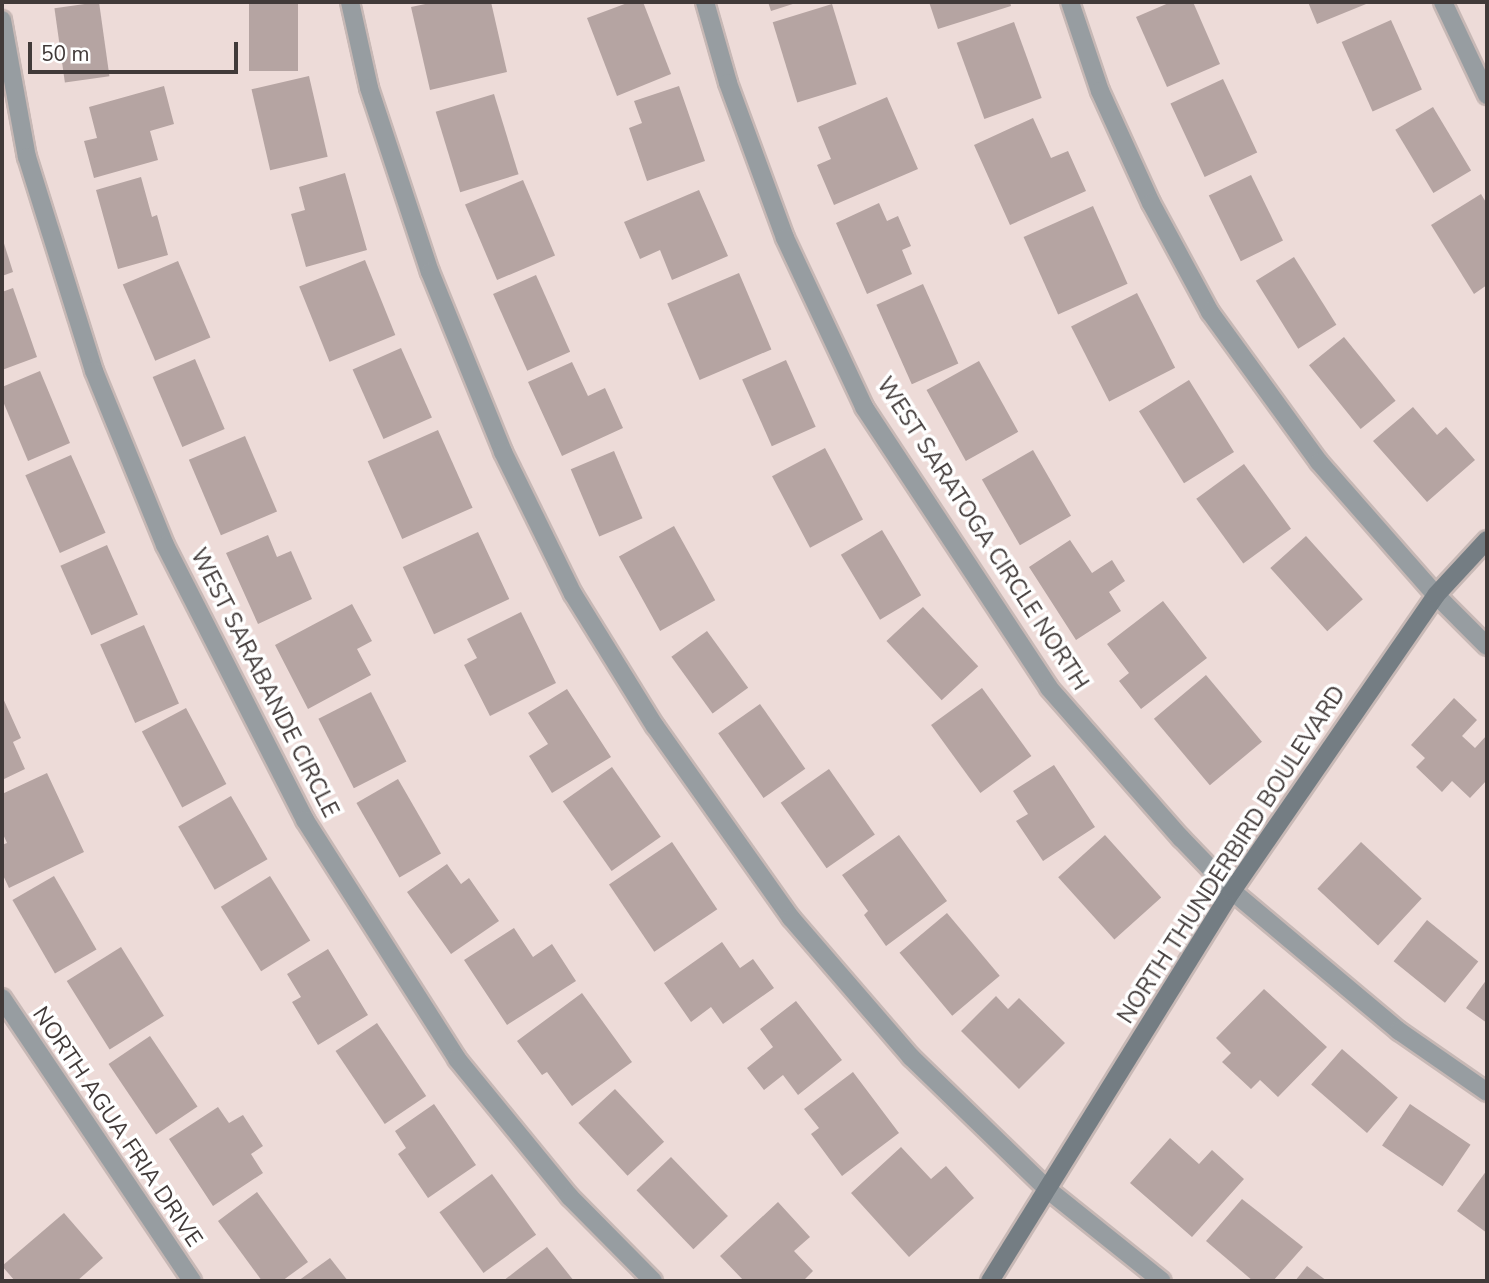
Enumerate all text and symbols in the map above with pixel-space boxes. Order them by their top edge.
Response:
scale bar [32,28,242,72]
text: 50 m [41,40,90,68]
street label: WEST SARATOGA CIRCLE NORTH [870,372,1094,696]
street label: WEST SARABANDE CIRCLE [184,544,344,822]
street label: NORTH THUNDERBIRD BOULEVARD [1112,681,1352,1029]
street label: NORTH AGUA FRIA DRIVE [26,1002,208,1252]

